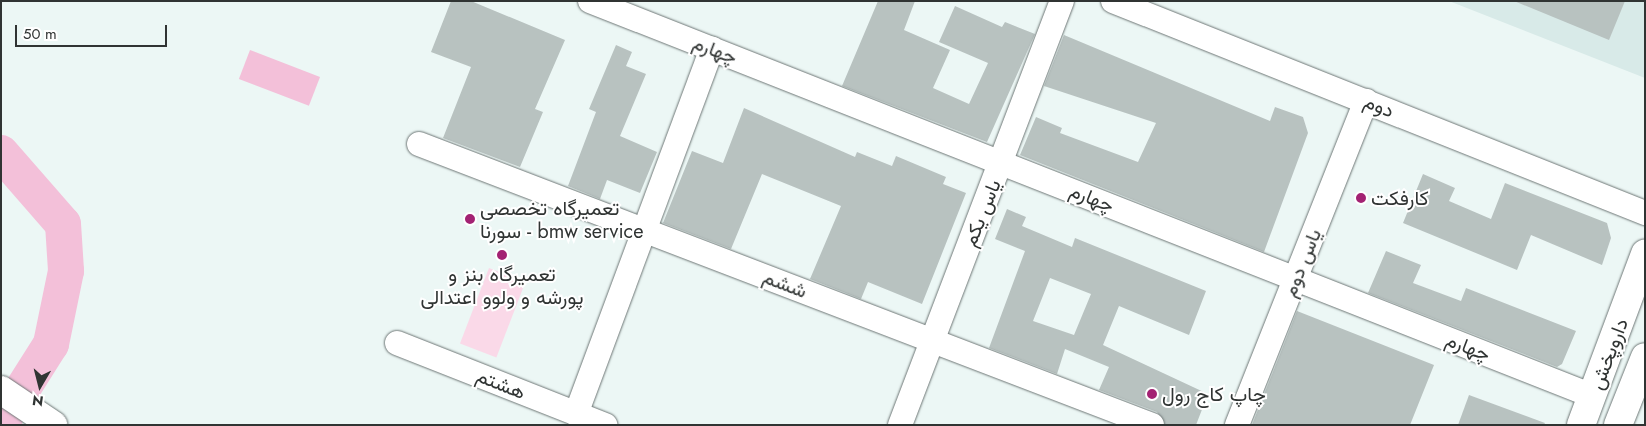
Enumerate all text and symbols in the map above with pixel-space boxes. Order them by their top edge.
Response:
scale bar [18,15,170,47]
text: 50 m [23,23,57,45]
street label: چهارم [689,31,741,69]
street label: دوم [1360,89,1398,123]
street label: یاس یکم [958,176,1006,250]
street label: چهارم [1066,178,1118,218]
place label: کارفکت [1371,186,1429,210]
marker: کارفکت [1355,192,1367,204]
place label: تعمیرگاه تخصصی سورنا - bmw service [480,196,643,243]
marker: تعمیرگاه تخصصی سورنا - bmw service [464,213,476,225]
street label: یاس دوم [1277,225,1327,301]
marker: تعمیرگاه بنز و پورشه و ولوو اعتدالی [496,249,508,261]
place label: تعمیرگاه بنز و پورشه و ولوو اعتدالی [420,263,584,310]
street label: ششم [760,265,810,303]
street label: داروپخش [1584,315,1634,393]
street label: چهارم [1442,328,1494,366]
north arrow [15,361,65,411]
street label: هشتم [473,363,529,405]
place label: چاپ کاج رول [1162,382,1266,406]
marker: چاپ کاج رول [1146,388,1158,400]
text: N [31,390,45,412]

